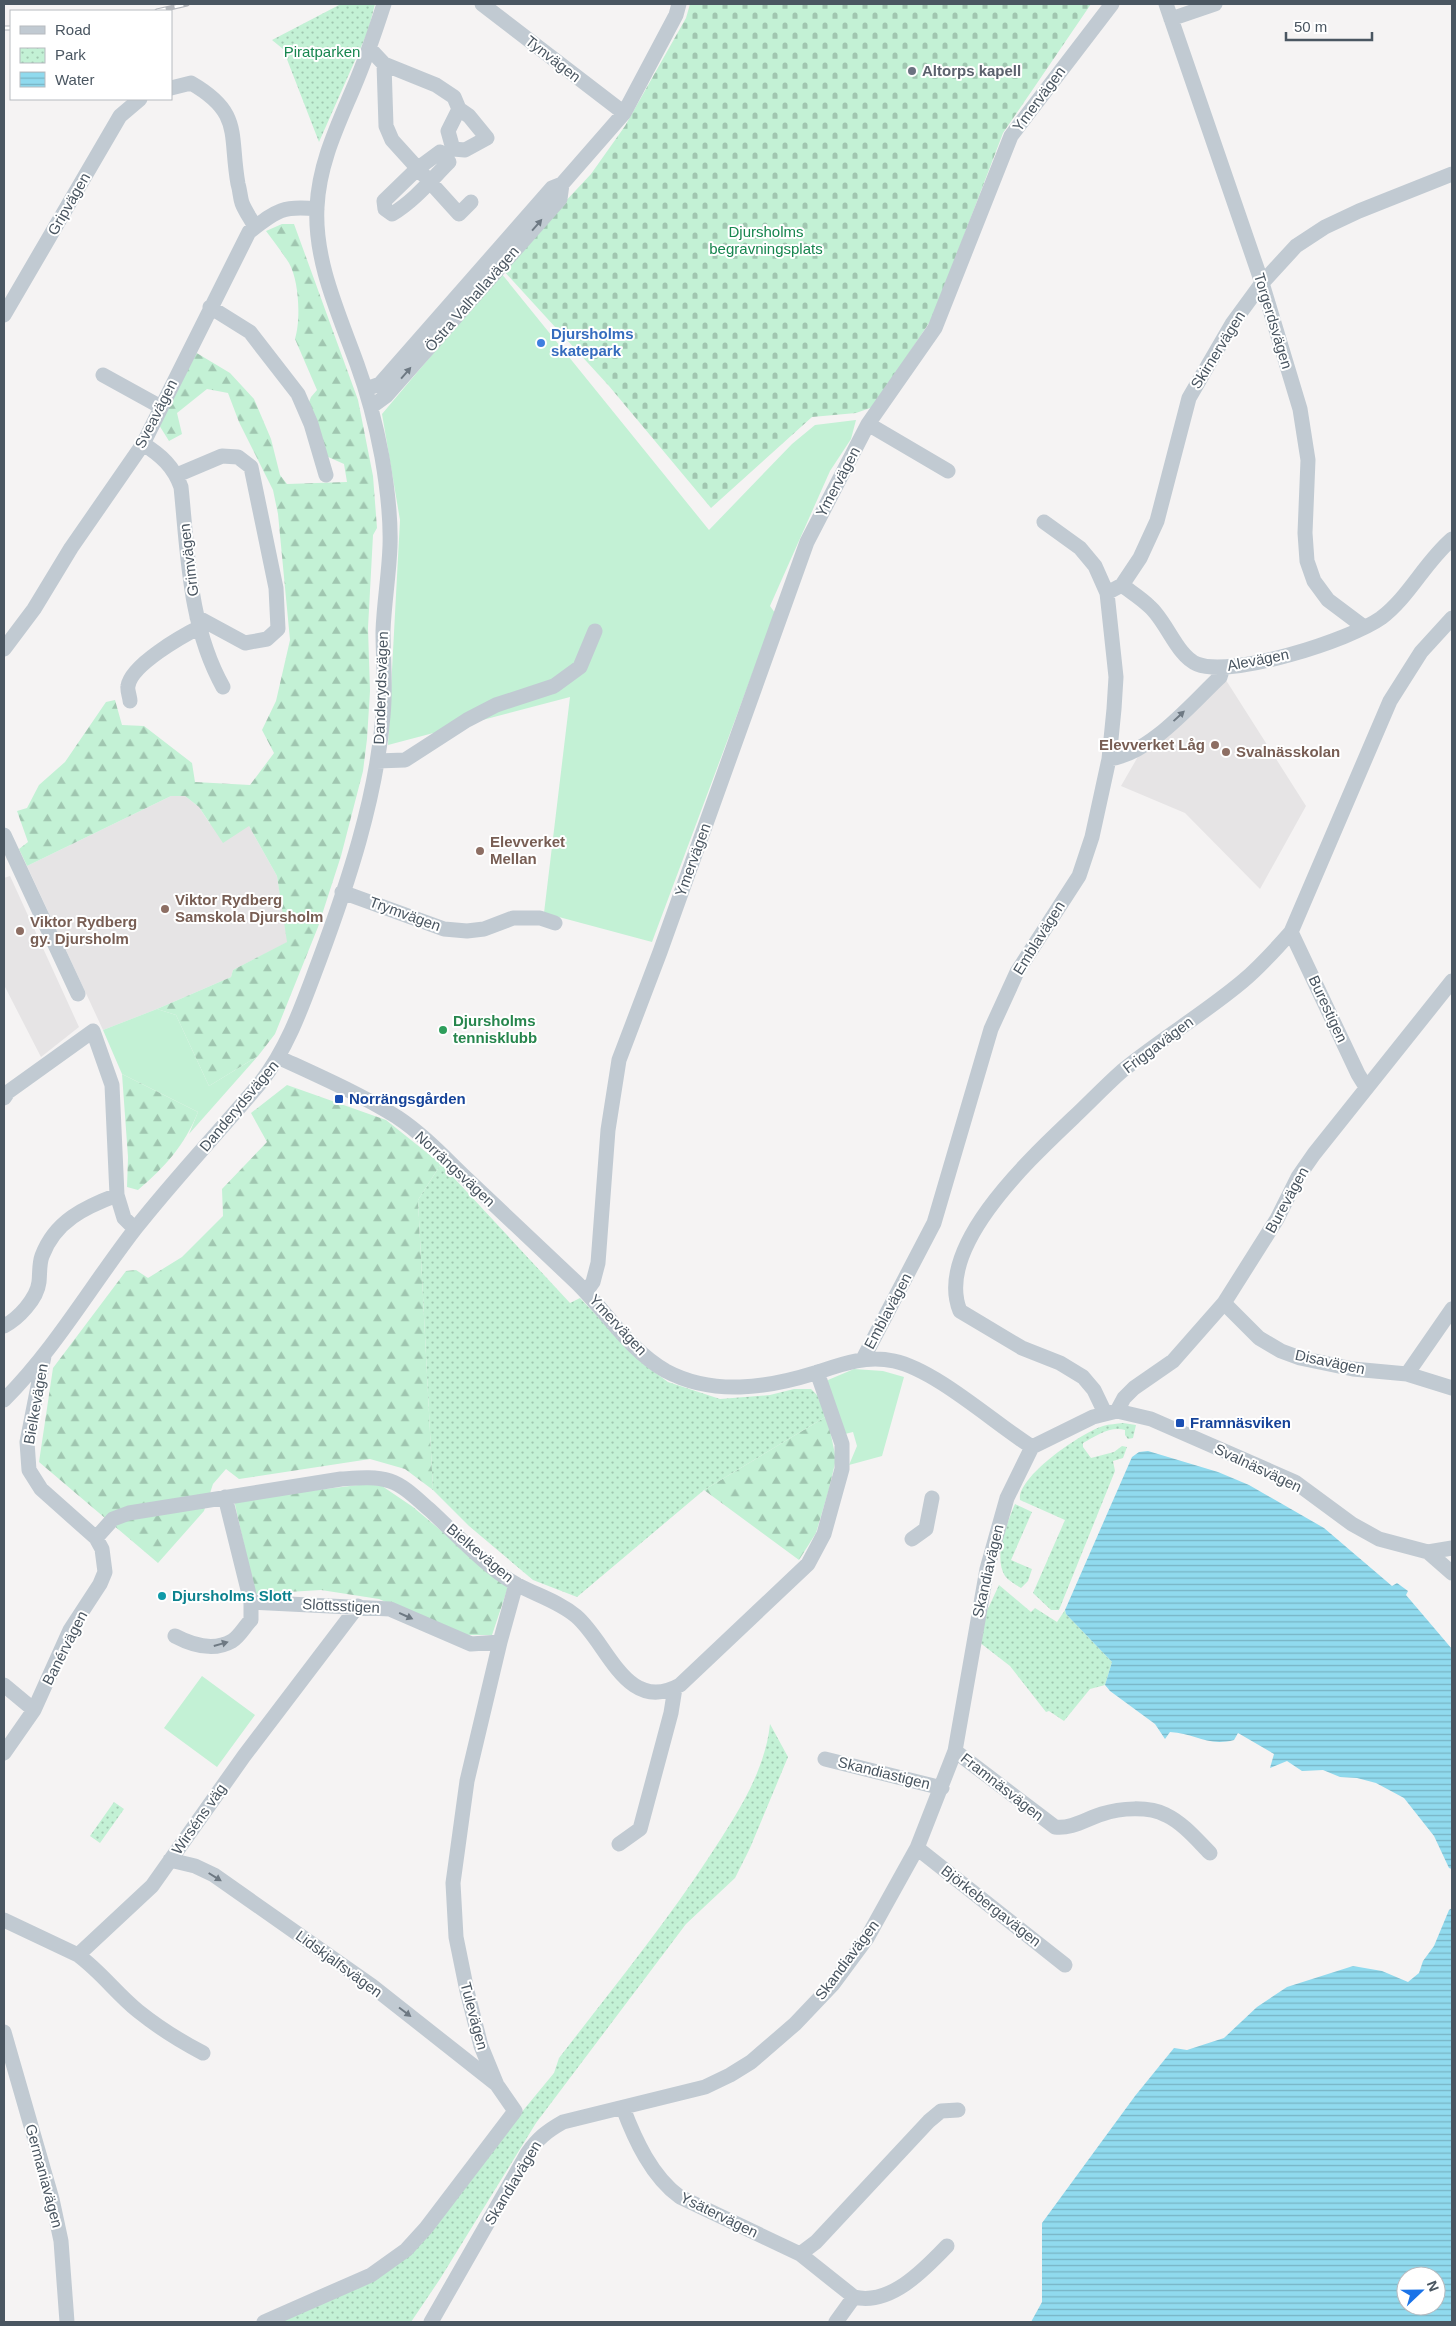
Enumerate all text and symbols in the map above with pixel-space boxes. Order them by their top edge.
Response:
legend [10,10,172,100]
scale bar [1286,10,1372,42]
text: 50 m [1294,18,1327,35]
text: Road [55,21,91,38]
street label: Tynvägen [522,32,584,85]
park label: Piratparken [284,43,360,60]
text: Park [55,46,86,63]
place label: Altorps kapell [922,62,1021,79]
street label: Ymervägen [1009,63,1068,134]
marker: Altorps kapell [906,65,918,77]
text: Water [55,71,94,88]
street label: Gripvägen [44,170,93,238]
one-way arrow [531,219,542,232]
park label: Djursholms begravningsplats [709,223,823,257]
street label: Östra Valhallavägen [421,243,522,355]
street label: Torgerdsvägen [1251,271,1296,371]
street label: Skirnervägen [1187,308,1248,392]
place label: Djursholms skatepark [551,325,634,359]
marker: Djursholms skatepark [535,337,547,349]
one-way arrow [400,368,412,380]
street label: Sveavägen [131,376,180,451]
street label: Ymervägen [812,444,863,520]
street label: Grimvägen [176,523,201,598]
street label: Danderydsvägen [370,631,391,745]
street label: Alevägen [1226,645,1290,674]
one-way arrow [1172,710,1184,722]
place label: Elevverket Låg [1099,736,1205,753]
marker: Elevverket Låg [1209,739,1221,751]
place label: Svalnässkolan [1236,743,1340,760]
marker: Svalnässkolan [1220,746,1232,758]
street label: Ymervägen [671,821,714,899]
place label: Elevverket Mellan [490,833,565,867]
marker: Elevverket Mellan [474,845,486,857]
place label: Viktor Rydberg Samskola Djursholm [175,891,323,925]
street label: Trymvägen [367,893,443,934]
street label: Emblavägen [1009,898,1068,978]
marker: Viktor Rydberg Samskola Djursholm [159,903,171,915]
place label: Viktor Rydberg gy. Djursholm [30,913,137,947]
marker: Viktor Rydberg gy. Djursholm [14,925,26,937]
street label: Burestigen [1306,973,1351,1045]
place label: Djursholms tennisklubb [453,1012,537,1046]
street label: Friggavägen [1119,1013,1196,1076]
marker: Djursholms tennisklubb [437,1024,449,1036]
street label: Danderydsvägen [196,1057,282,1155]
place label: Norrängsgården [349,1090,466,1107]
marker: Norrängsgården [333,1093,345,1105]
street label: Norrängsvägen [412,1127,499,1210]
street label: Burevägen [1262,1164,1312,1236]
street label: Emblavägen [860,1270,915,1352]
street label: Ymervägen [586,1291,651,1359]
street label: Disavägen [1294,1346,1367,1377]
street label: Bielkevägen [20,1362,51,1446]
place label: Framnäsviken [1190,1414,1291,1431]
marker: Framnäsviken [1174,1417,1186,1429]
street label: Svalnäsvägen [1212,1440,1305,1495]
street label: Bielkevägen [444,1520,517,1585]
street label: Skandiavägen [969,1523,1006,1619]
place label: Djursholms Slott [172,1587,292,1604]
marker: Djursholms Slott [156,1590,168,1602]
street label: Slottsstigen [302,1595,380,1616]
street label: Banérvägen [39,1608,90,1688]
one-way arrow [399,1612,414,1621]
one-way arrow [213,1640,228,1648]
street label: Framnäsvägen [958,1749,1047,1824]
street label: Skandiastigen [836,1753,932,1792]
street label: Wirséns väg [168,1780,229,1857]
street label: Björkebergavägen [938,1861,1045,1950]
one-way arrow [209,1872,222,1882]
street label: Skandiavägen [811,1917,882,2003]
street label: Lidskjalfsvägen [293,1927,386,2001]
street label: Tulevägen [457,1980,492,2052]
one-way arrow [398,2006,411,2017]
street label: Germaniavägen [22,2122,67,2230]
street label: Skandiavägen [481,2138,544,2228]
street label: Ysätervägen [678,2188,761,2241]
north arrow [1396,2266,1446,2316]
text: N [1424,2278,1442,2294]

